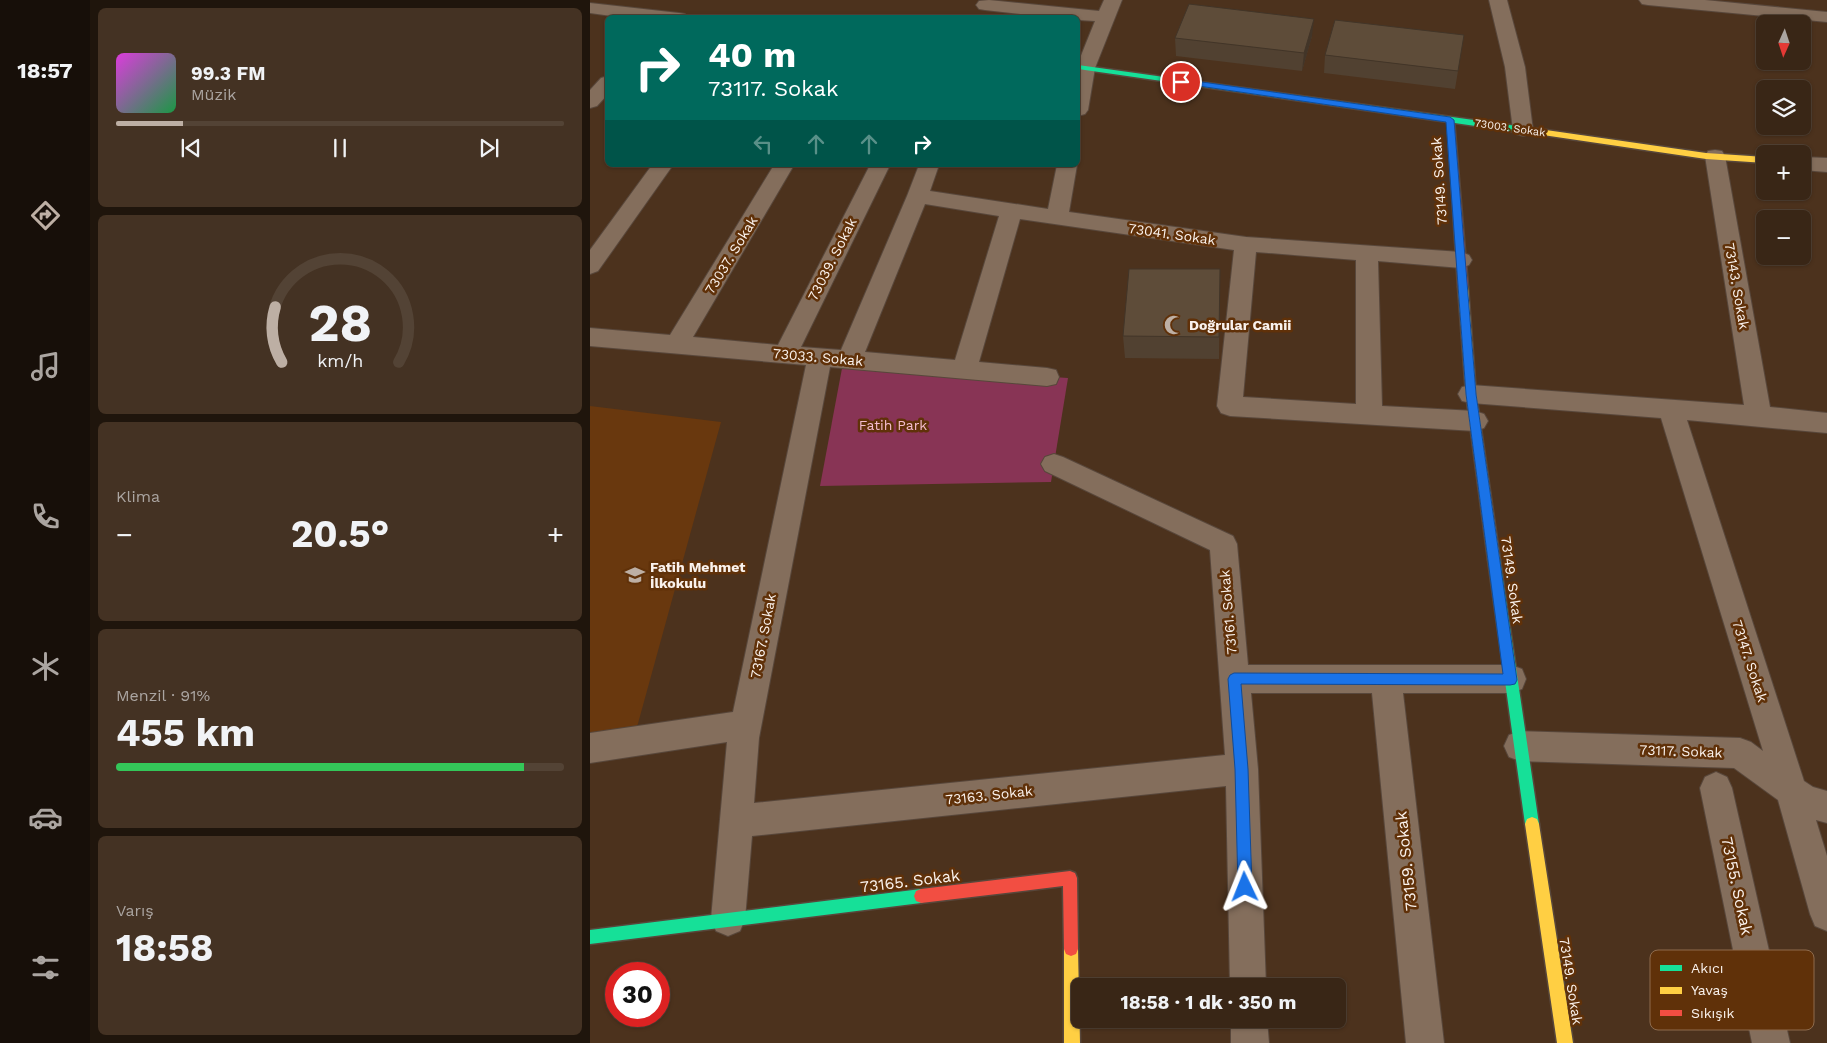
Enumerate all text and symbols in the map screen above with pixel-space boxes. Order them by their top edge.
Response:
north arrow [1756,15,1811,70]
map controls [1756,15,1811,265]
text: 40 m [708,34,796,76]
icon: right [625,35,690,100]
text: 18:57 [17,58,73,83]
pin [1160,61,1202,103]
text: 99.3 FM [191,62,265,85]
icon: arrive [1167,68,1195,96]
text: 73117. Sokak [708,76,838,101]
button: layers [1756,80,1811,135]
text: Müzik [191,85,236,104]
street label: 73003. Sokak [1474,117,1546,139]
icon: left [749,130,777,158]
icon: ahead [802,130,830,158]
icon: ahead [855,130,883,158]
icon: right [908,130,936,158]
icon: previous [177,134,205,162]
icon: pause [326,134,354,162]
icon: next [475,134,503,162]
street label: 73149. Sokak [1428,136,1450,225]
button: + [1756,145,1811,200]
icon: directions [28,198,63,233]
button: − [1756,210,1811,265]
street label: 73037. Sokak [701,213,761,297]
street label: 73039. Sokak [804,215,860,303]
street label: 73041. Sokak [1127,220,1217,248]
street label: 73143. Sokak [1722,241,1753,331]
text: 28 [308,293,372,354]
mosque icon: Doğrular Camii [1163,314,1185,336]
place label: Doğrular Camii [1189,317,1291,333]
street label: 73033. Sokak [772,345,864,369]
icon: music [28,349,63,384]
text: km/h [317,350,363,371]
park label: Fatih Park [859,417,927,433]
text: Klima [116,487,160,506]
icon: phone [28,499,63,534]
text: 20.5° [291,512,389,556]
text: − [116,518,133,551]
text: + [547,518,564,551]
street label: 73149. Sokak [1498,535,1526,625]
place label: Fatih Mehmet İlkokulu [650,559,745,591]
school or university icon: Fatih Mehmet İlkokulu [624,564,646,586]
street label: 73161. Sokak [1216,569,1240,655]
street label: 73167. Sokak [747,592,779,680]
street label: 73147. Sokak [1729,618,1771,704]
icon: climate [28,649,63,684]
text: Menzil · 91% [116,686,210,705]
text: 455 km [116,711,255,755]
street label: 73117. Sokak [1639,742,1723,760]
street label: 73163. Sokak [945,782,1033,808]
icon: car [28,800,63,835]
street label: 73159. Sokak [1391,810,1421,912]
street label: 73155. Sokak [1717,835,1757,937]
position arrow [1218,860,1270,912]
street label: 73165. Sokak [859,865,961,897]
text: Varış [116,901,154,920]
text: 18:58 [116,926,214,970]
street label: 73149. Sokak [1556,936,1586,1026]
icon: filters [28,950,63,985]
legend [1650,950,1814,1030]
text: Akıcı [1691,960,1723,976]
speed limit sign: 30 [605,962,670,1027]
text: Yavaş [1691,982,1728,998]
text: 18:58 · 1 dk · 350 m [1121,991,1296,1014]
text: Sıkışık [1691,1005,1734,1021]

